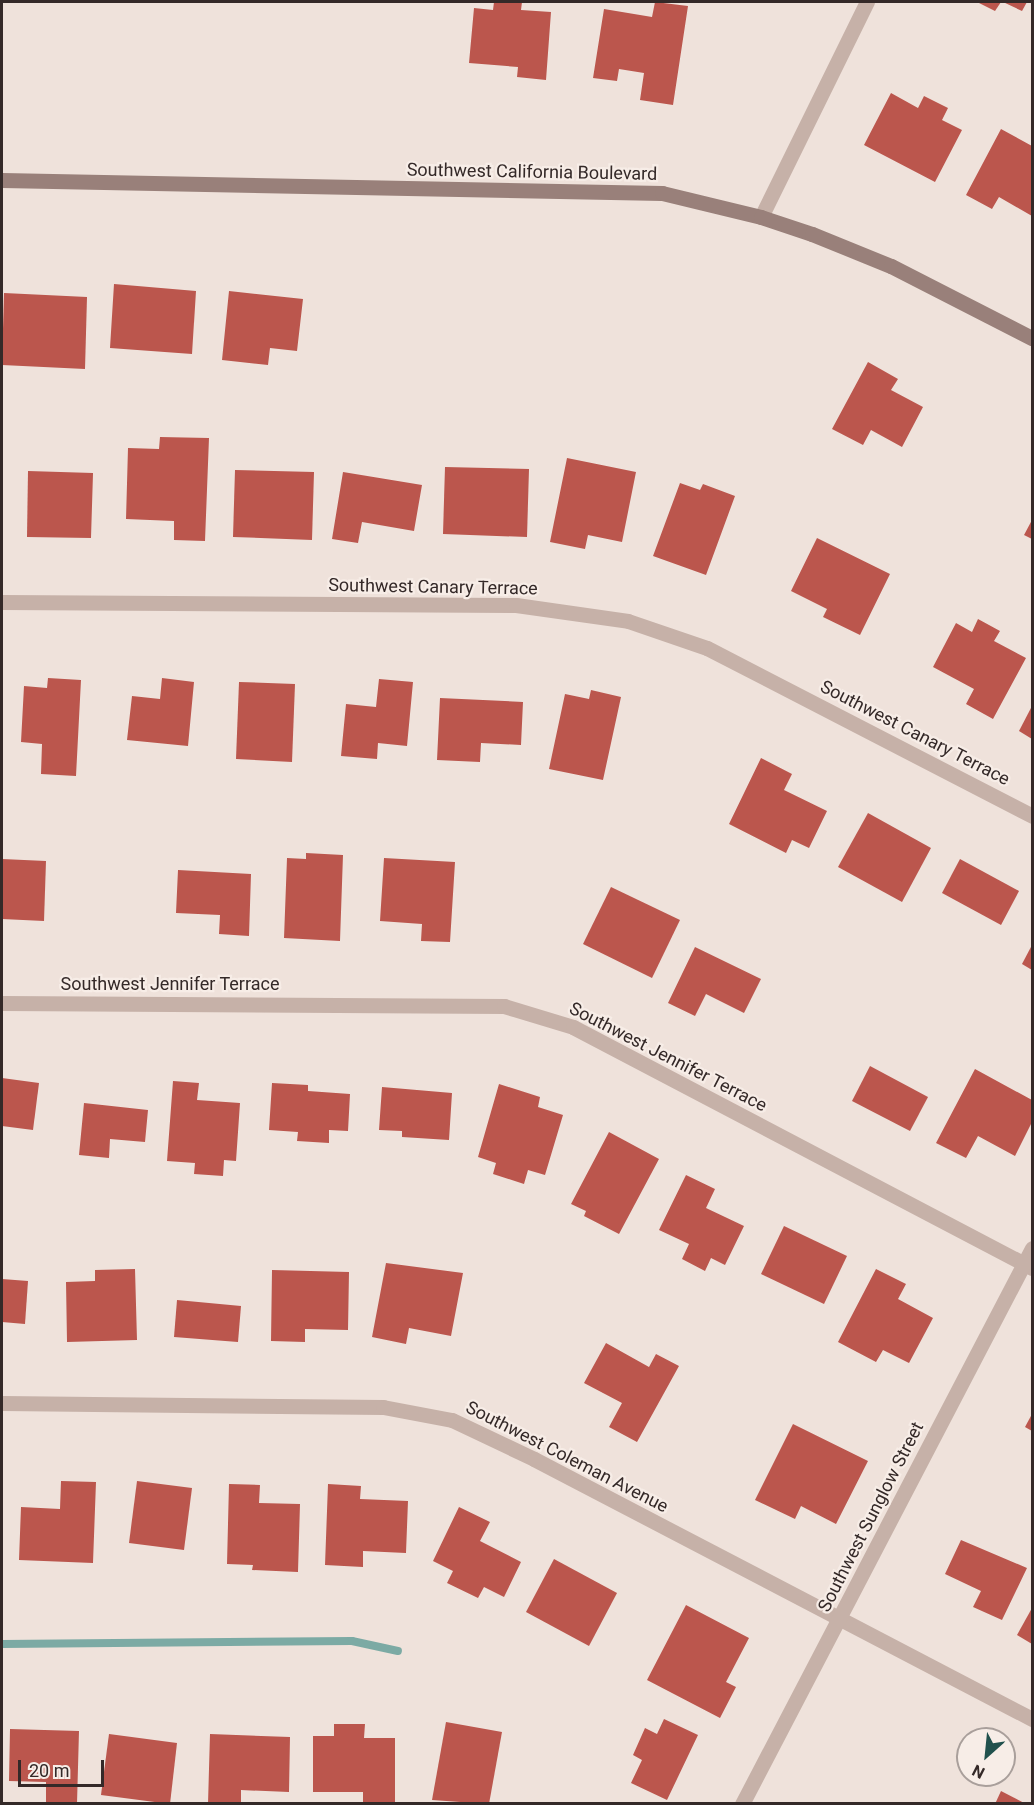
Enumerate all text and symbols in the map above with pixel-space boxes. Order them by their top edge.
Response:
street label: Southwest California Boulevard [407,159,657,185]
street label: Southwest Canary Terrace [328,574,538,600]
street label: Southwest Canary Terrace [817,676,1013,790]
street label: Southwest Jennifer Terrace [60,973,280,995]
street label: Southwest Jennifer Terrace [565,998,771,1116]
street label: Southwest Coleman Avenue [462,1396,672,1518]
street label: Southwest Sunglow Street [814,1418,928,1616]
north arrow [956,1727,1016,1787]
scale bar [21,1748,106,1786]
text: 20 m [29,1760,69,1781]
text: N [969,1761,988,1783]

